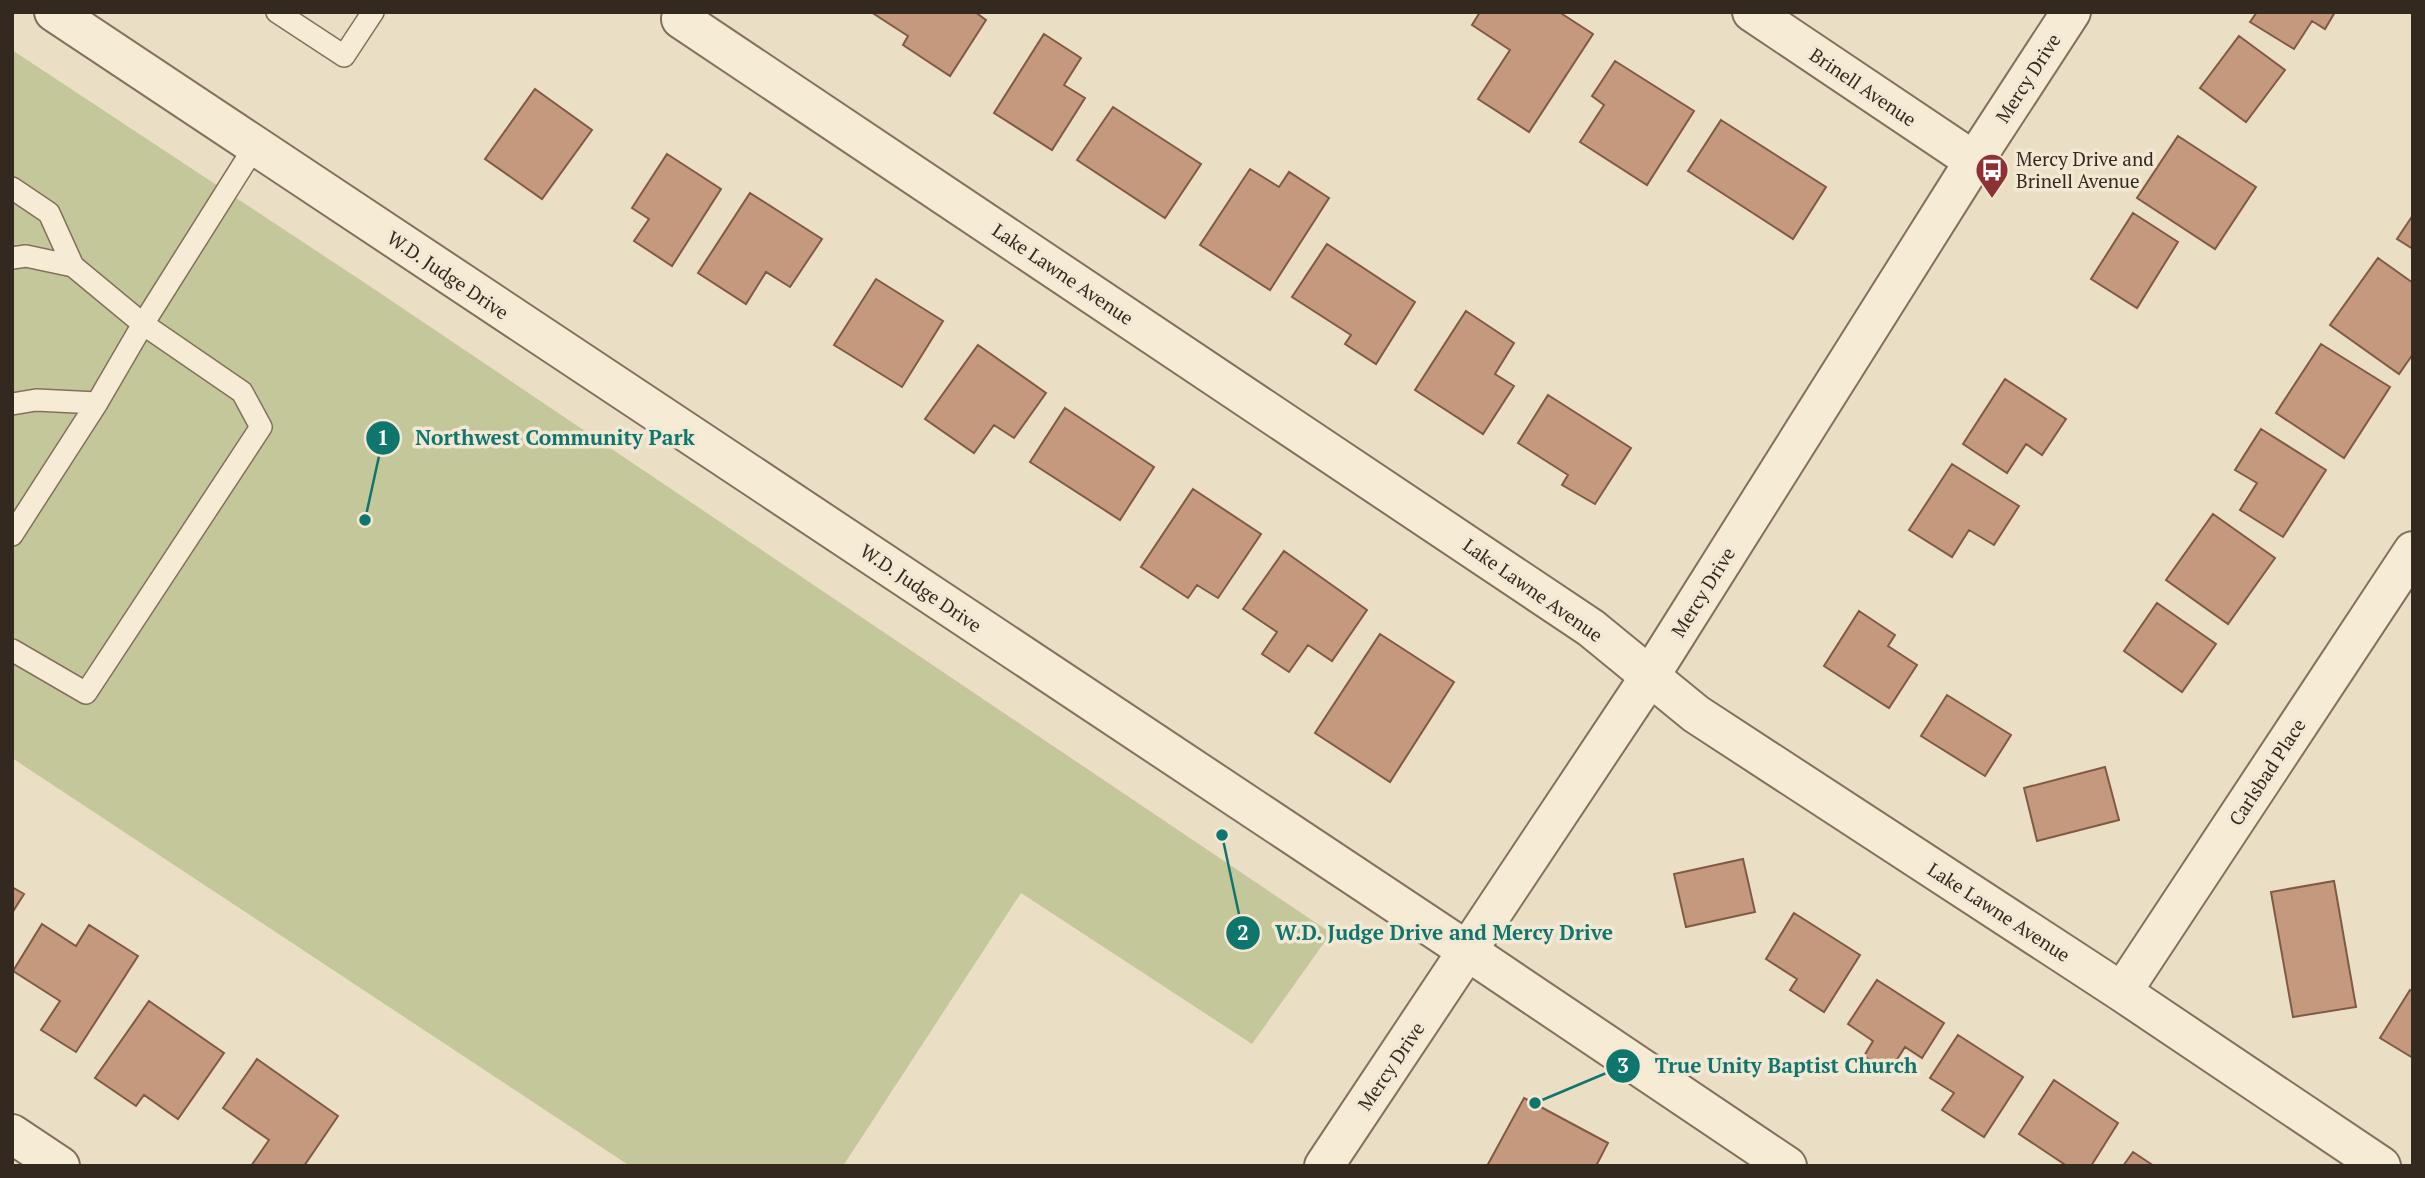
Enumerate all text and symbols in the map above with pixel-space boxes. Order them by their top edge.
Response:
street label: Mercy Drive [1989,28,2066,127]
street label: Brinell Avenue [1805,42,1921,131]
place label: Mercy Drive and Brinell Avenue [2016,146,2154,193]
bus stop icon: Mercy Drive and Brinell Avenue [1973,151,2011,200]
street label: Lake Lawne Avenue [988,217,1139,330]
street label: W.D. Judge Drive [383,225,514,324]
callout: Northwest Community Park [366,417,709,459]
text: 1 [377,423,389,451]
text: Northwest Community Park [415,423,696,451]
street label: Lake Lawne Avenue [1459,532,1608,647]
street label: W.D. Judge Drive [856,538,987,637]
street label: Mercy Drive [1665,542,1740,641]
street label: Carlsbad Place [2223,713,2311,830]
street label: Lake Lawne Avenue [1923,856,2075,967]
callout: W.D. Judge Drive and Mercy Drive [1226,912,1628,954]
text: 2 [1237,918,1249,946]
text: W.D. Judge Drive and Mercy Drive [1275,918,1613,946]
street label: Mercy Drive [1352,1017,1429,1115]
callout: True Unity Baptist Church [1605,1045,1931,1087]
text: 3 [1617,1051,1629,1079]
text: True Unity Baptist Church [1655,1051,1918,1079]

